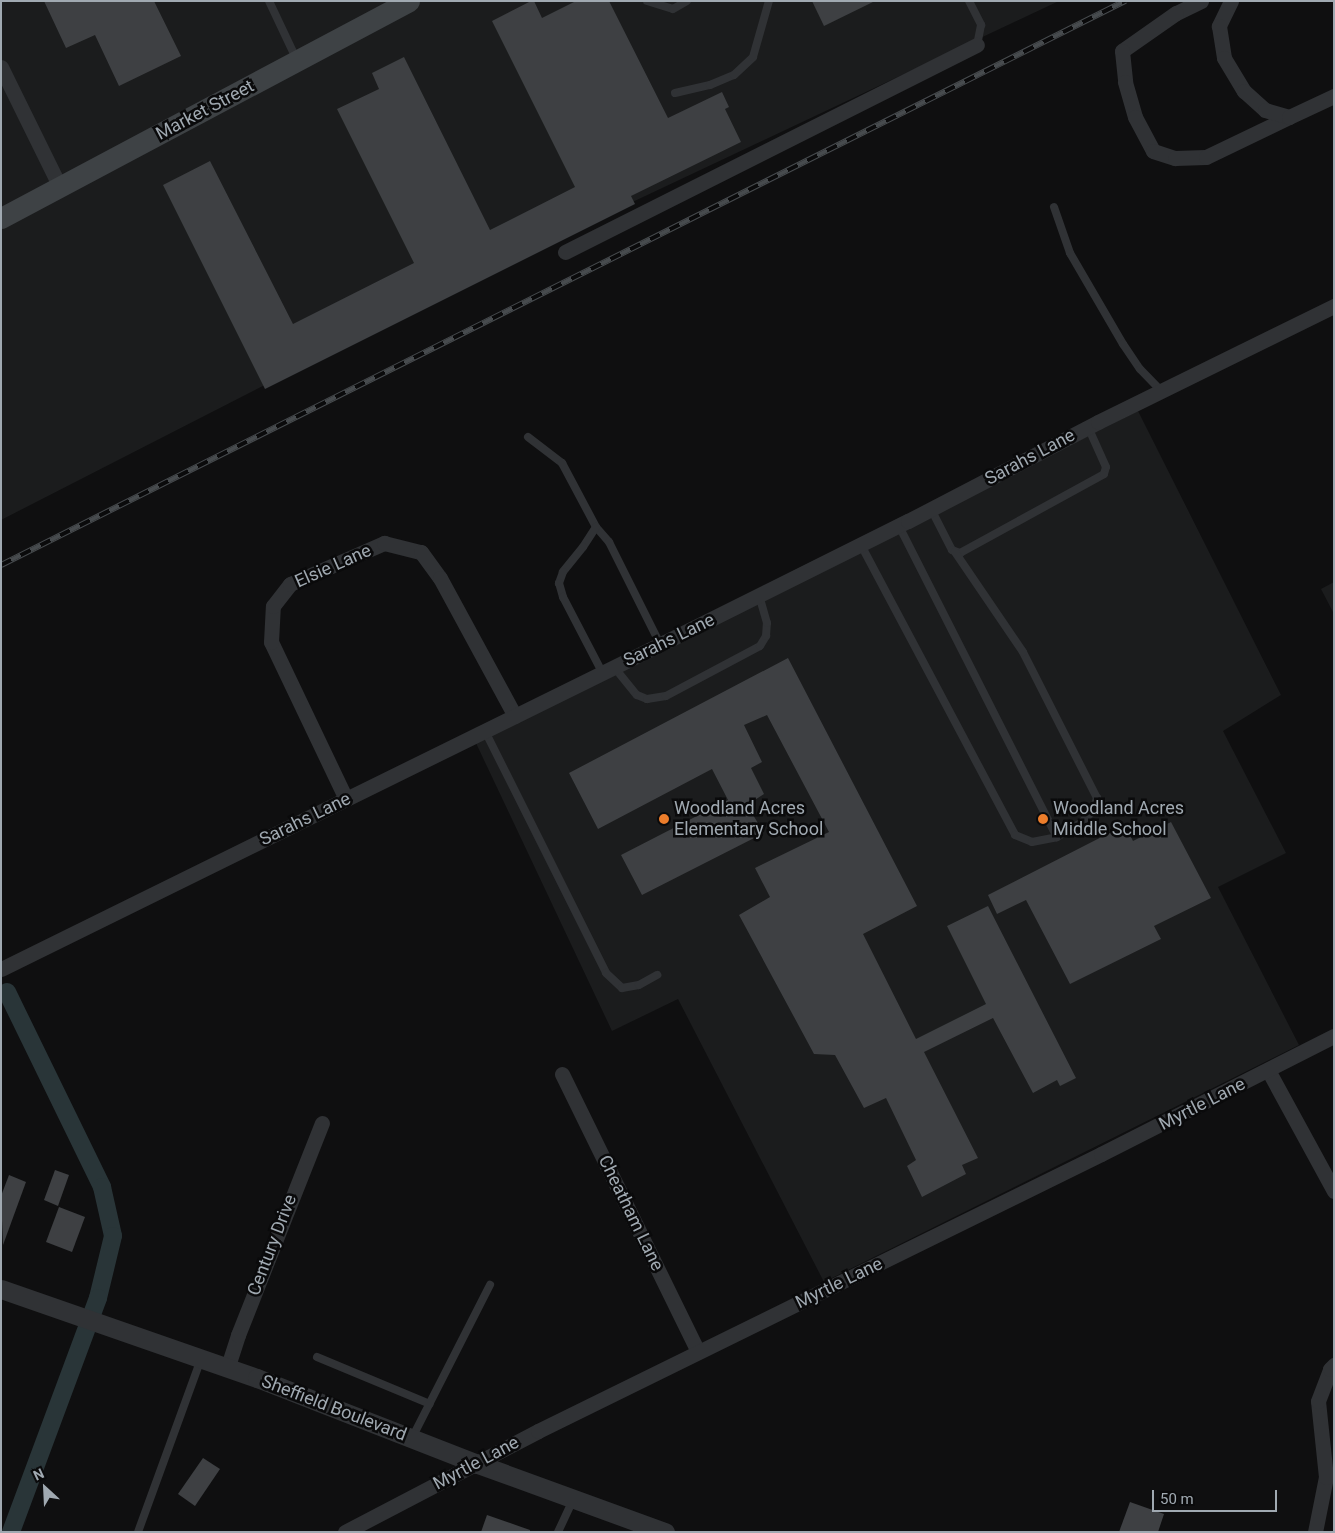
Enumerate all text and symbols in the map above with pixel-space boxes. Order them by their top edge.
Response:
street label: Market Street [152,75,258,145]
street label: Sarahs Lane [981,424,1079,490]
street label: Elsie Lane [291,540,375,592]
street label: Sarahs Lane [620,609,718,671]
street label: Sarahs Lane [256,788,354,850]
place label: Woodland Acres Elementary School [674,798,823,841]
place label: Woodland Acres Middle School [1053,798,1184,841]
marker: Woodland Acres Elementary School [658,813,670,825]
marker: Woodland Acres Middle School [1037,813,1049,825]
street label: Myrtle Lane [1155,1073,1249,1135]
street label: Cheatham Lane [594,1152,668,1274]
street label: Century Drive [243,1191,301,1299]
street label: Myrtle Lane [792,1253,886,1313]
street label: Sheffield Boulevard [258,1370,410,1446]
street label: Myrtle Lane [429,1431,523,1495]
north arrow [20,1463,70,1513]
text: N [31,1465,47,1484]
scale bar [1155,1480,1280,1512]
text: 50 m [1160,1490,1194,1508]

